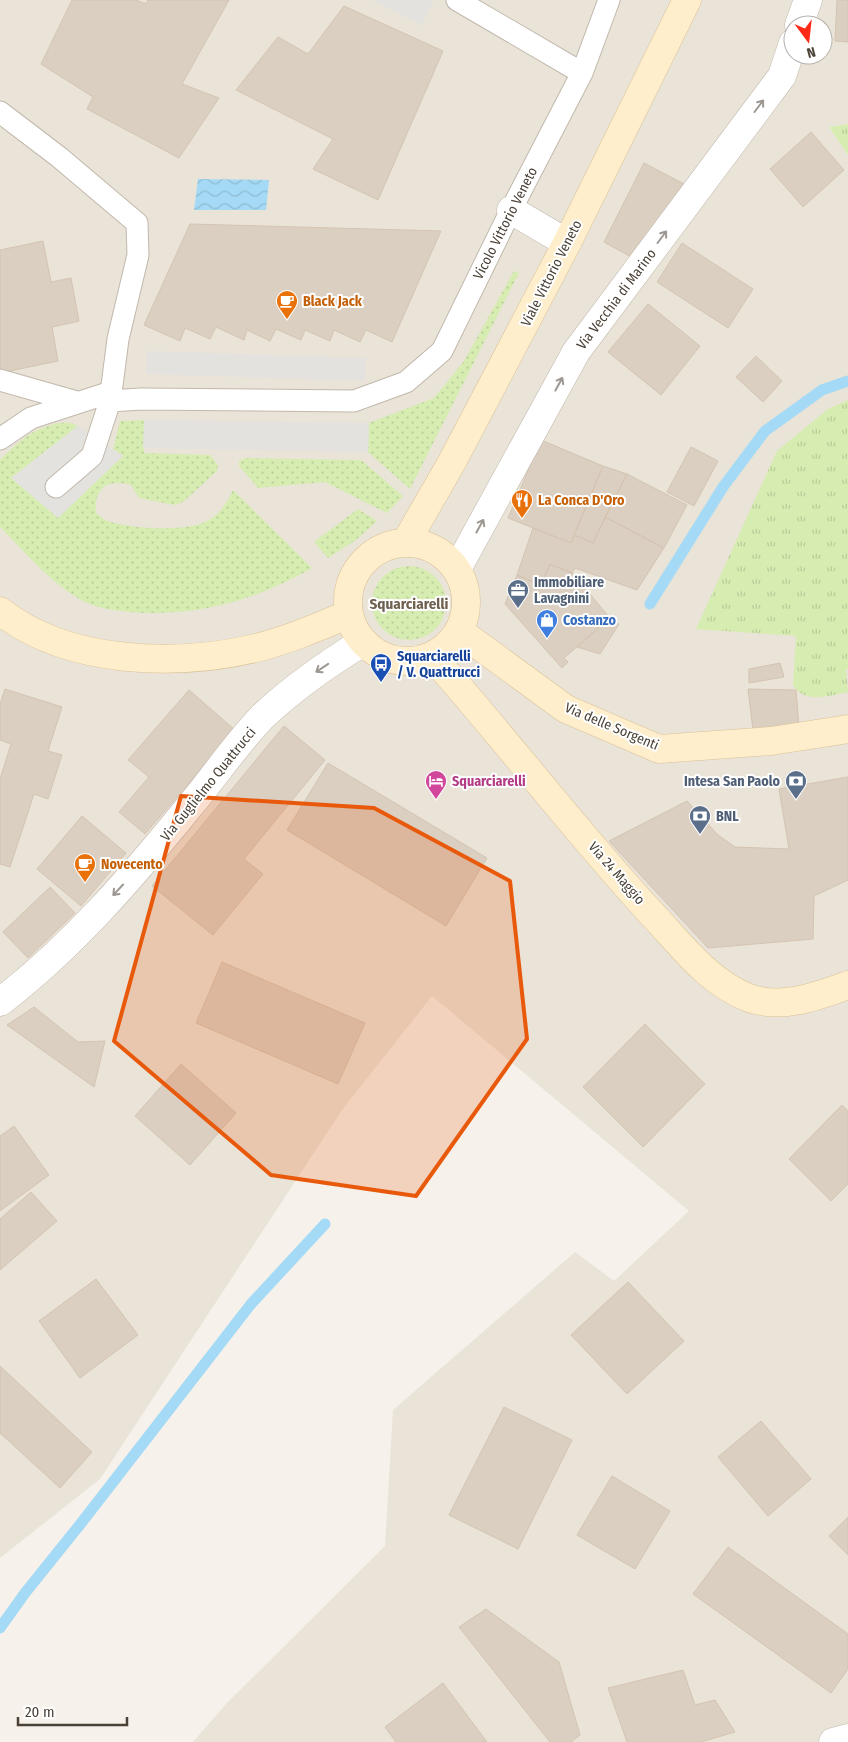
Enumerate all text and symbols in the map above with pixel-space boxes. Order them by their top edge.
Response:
north arrow [783,15,833,65]
text: N [805,43,817,61]
one-way arrow [754,99,764,113]
street label: Vicolo Vittorio Veneto [470,164,541,282]
street label: Viale Vittorio Veneto [517,217,586,329]
one-way arrow [657,230,667,244]
street label: Via Vecchia di Marino [573,246,660,353]
cafe icon: Black Jack [275,289,299,320]
place label: Black Jack [303,293,363,310]
one-way arrow [554,376,564,391]
restaurant icon: La Conca D'Oro [510,488,534,519]
place label: La Conca D'Oro [538,492,625,509]
one-way arrow [476,519,486,534]
place label: Immobiliare Lavagnini [534,574,604,607]
office icon: Immobiliare Lavagnini [506,578,530,609]
district label: Squarciarelli [370,595,449,613]
shop icon: Costanzo [535,608,559,639]
place label: Costanzo [563,612,616,629]
place label: Squarciarelli / V. Quattrucci [397,648,480,681]
bus stop icon: Squarciarelli / V. Quattrucci [369,652,393,683]
one-way arrow [315,663,329,673]
street label: Via delle Sorgenti [562,699,661,754]
street label: Via Guglielmo Quattrucci [157,724,260,845]
hotel icon: Squarciarelli [424,769,448,800]
bank icon: Intesa San Paolo [784,769,808,800]
place label: Squarciarelli [452,773,526,790]
place label: Intesa San Paolo [684,773,781,790]
bank icon: BNL [688,804,712,835]
place label: BNL [716,808,739,825]
street label: Via 24 Maggio [585,839,648,908]
cafe icon: Novecento [73,852,97,883]
place label: Novecento [101,856,163,873]
one-way arrow [112,884,124,897]
scale bar [18,1694,126,1726]
text: 20 m [25,1703,55,1721]

